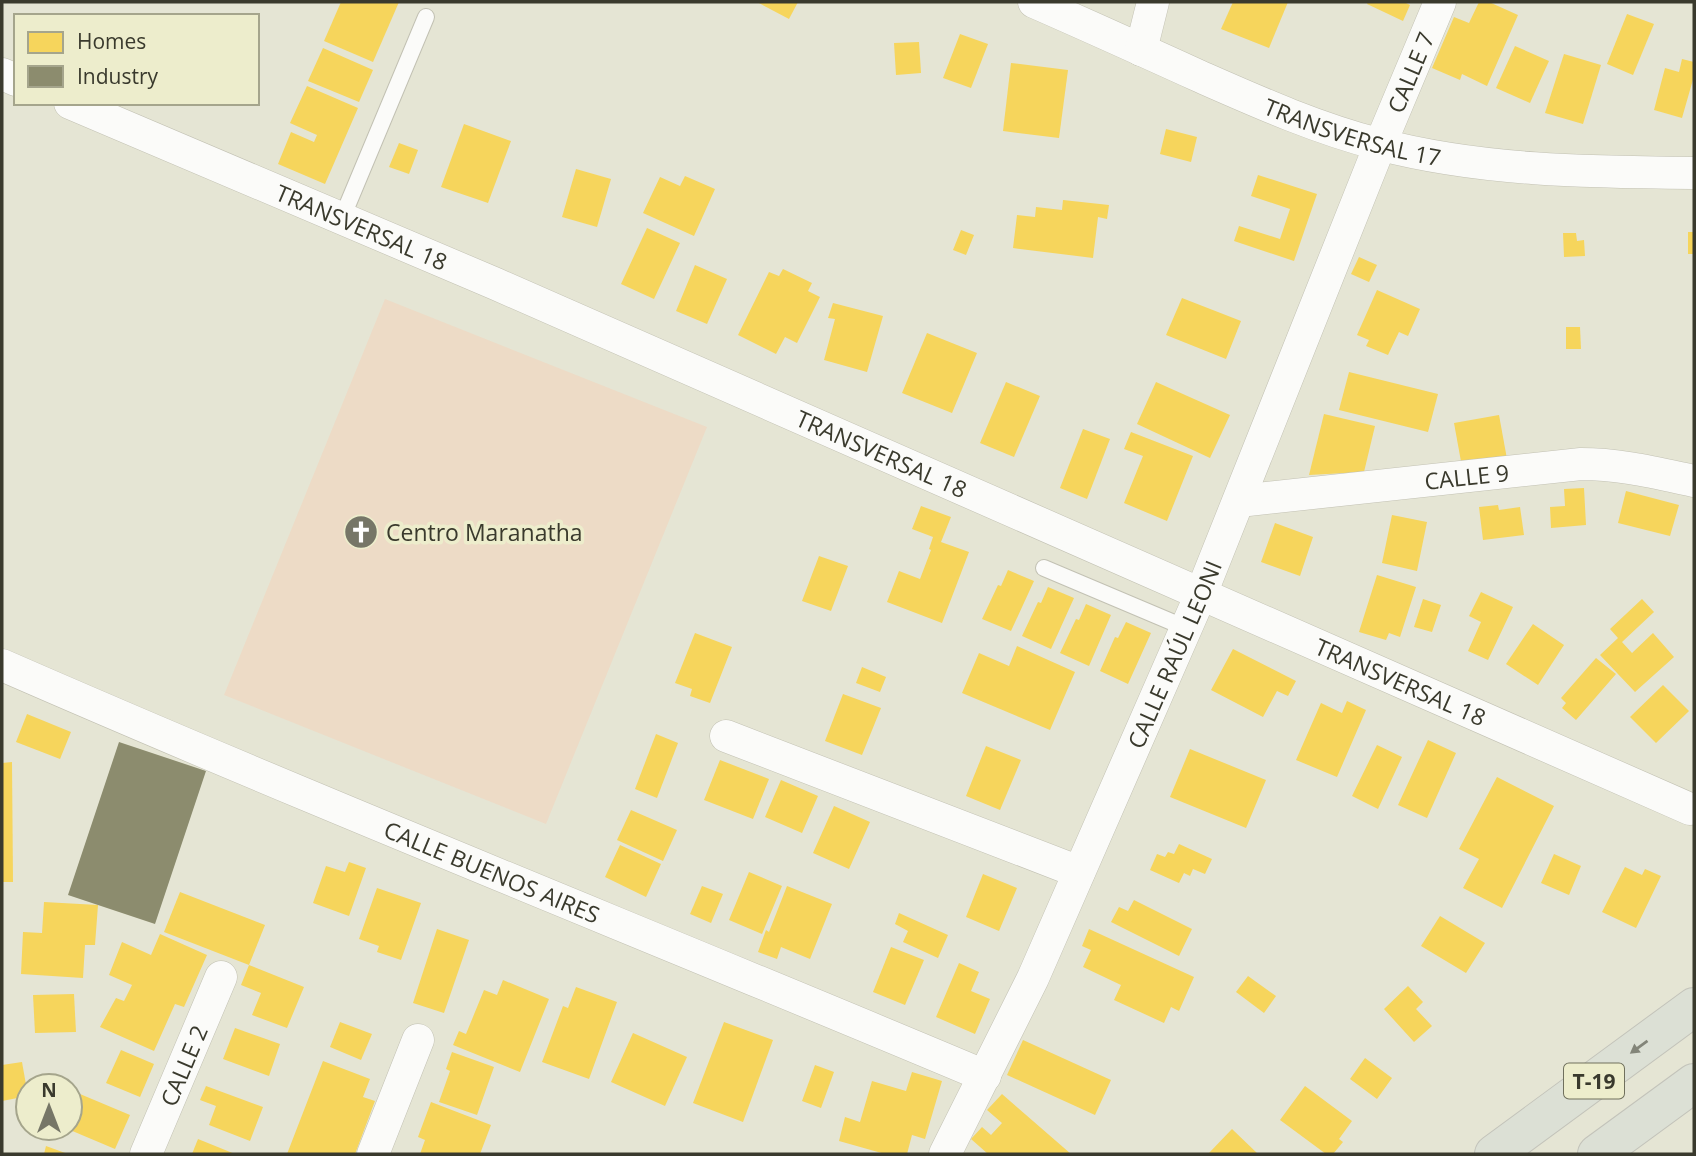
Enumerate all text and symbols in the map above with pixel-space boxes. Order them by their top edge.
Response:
legend [14,14,259,105]
text: Homes [77,27,146,55]
street label: CALLE 7 [1379,27,1442,118]
text: Industry [77,62,159,90]
street label: TRANSVERSAL 17 [1259,90,1444,173]
street label: TRANSVERSAL 18 [271,176,452,278]
street label: TRANSVERSAL 18 [791,402,972,505]
street label: CALLE 9 [1423,456,1511,497]
church icon: Centro Maranatha [342,513,380,551]
place label: Centro Maranatha [386,516,583,548]
street label: CALLE RAÚL LEONI [1119,556,1229,753]
street label: TRANSVERSAL 18 [1310,630,1491,733]
street label: CALLE BUENOS AIRES [379,813,605,931]
street label: CALLE 2 [152,1020,215,1111]
one-way arrow [1630,1040,1648,1054]
road number: T-19 [1564,1064,1624,1098]
north arrow [14,1072,84,1142]
text: N [41,1077,57,1103]

